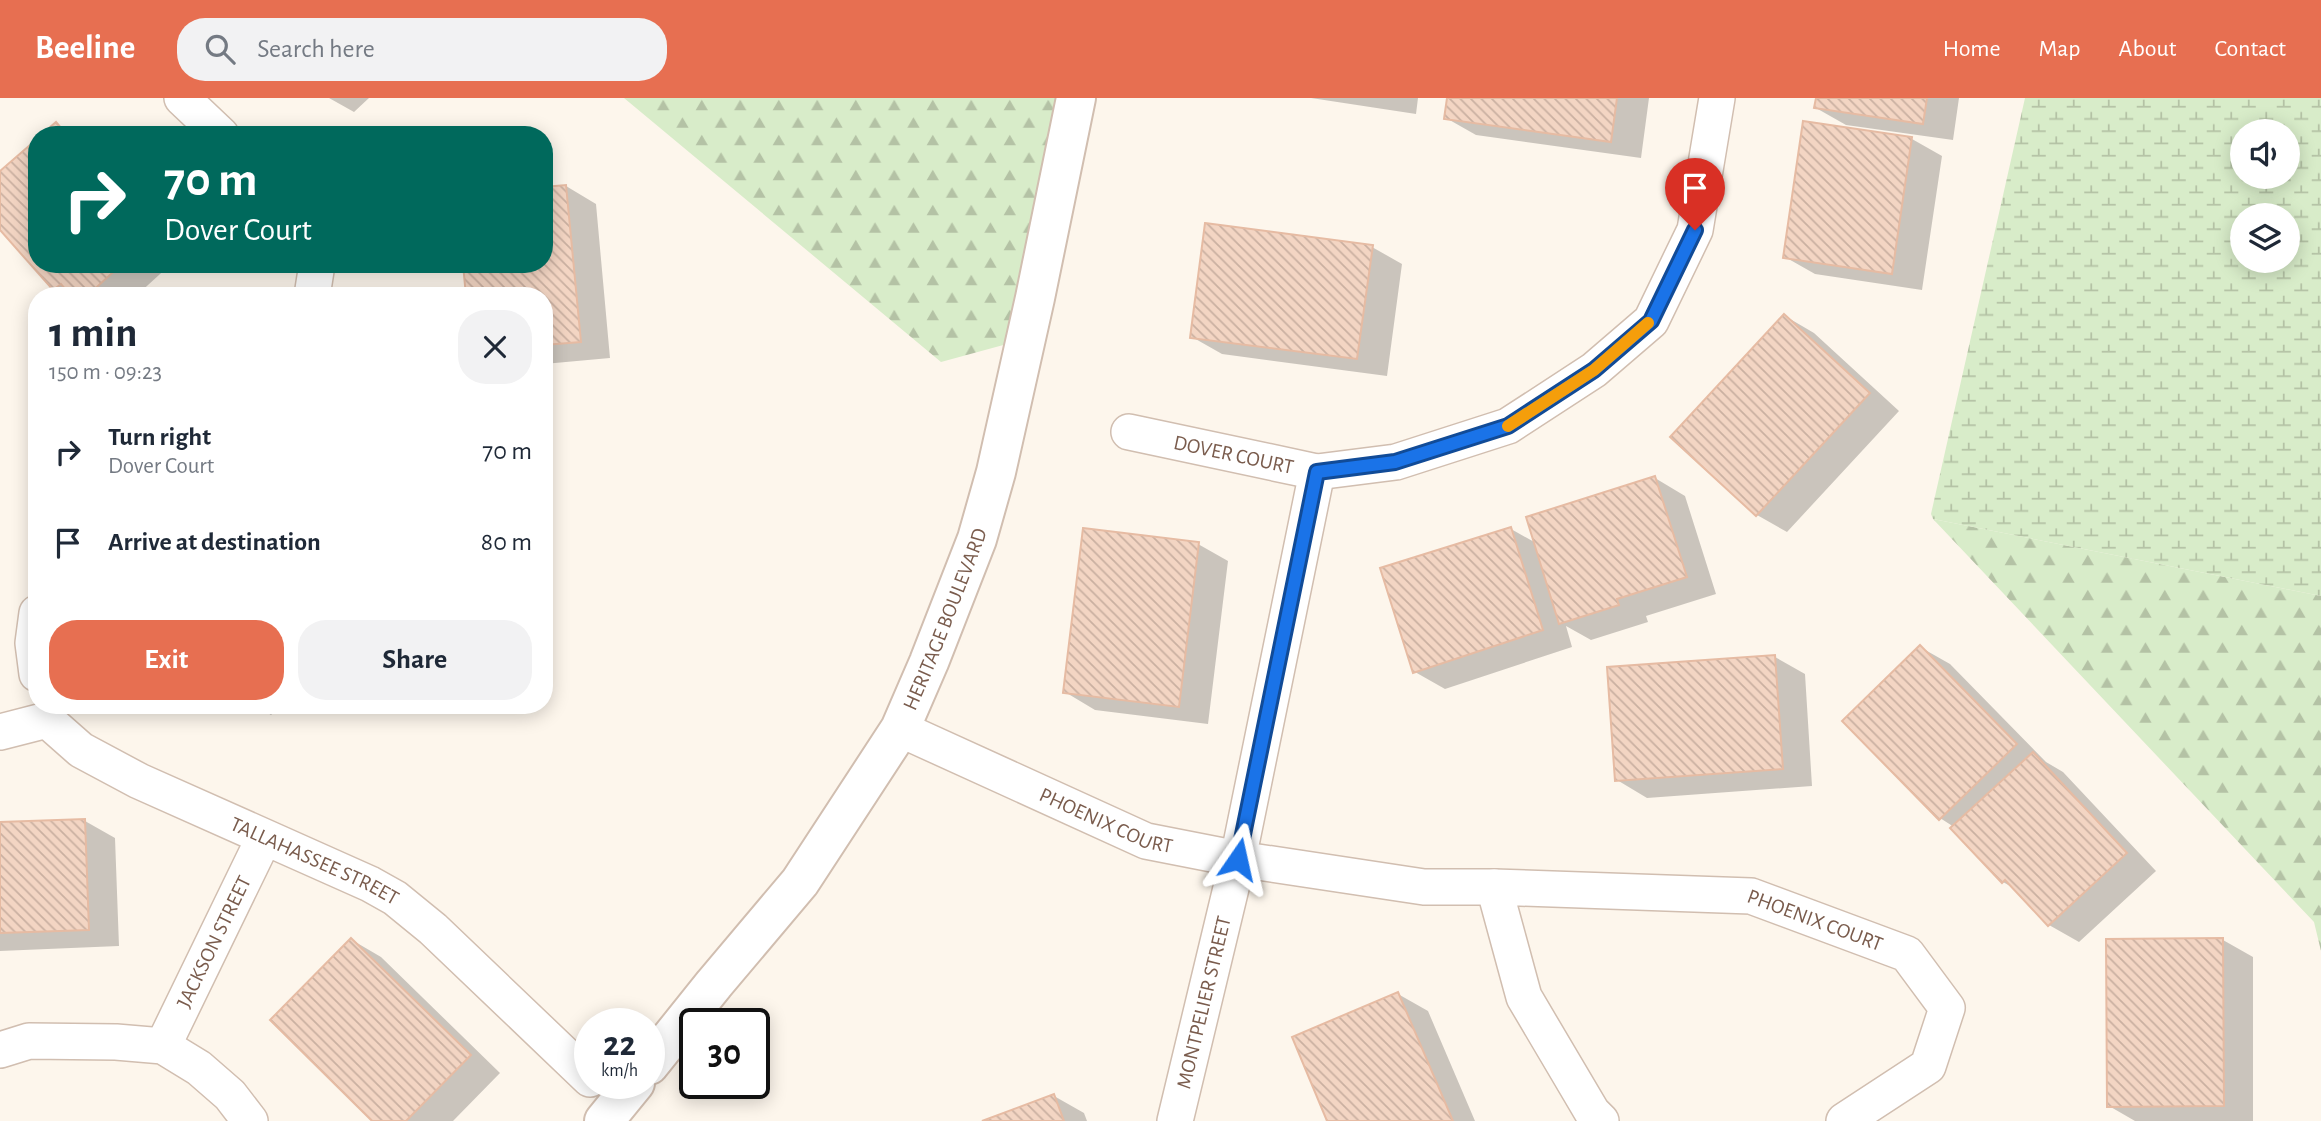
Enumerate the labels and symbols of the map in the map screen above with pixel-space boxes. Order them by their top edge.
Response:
pin [1665,158,1725,230]
street label: DOVER COURT [1172,432,1296,478]
street label: HERITAGE BOULEVARD [900,526,991,713]
street label: PHOENIX COURT [1036,784,1175,857]
street label: TALLAHASSEE STREET [227,813,402,909]
position arrow [1201,822,1275,896]
street label: JACKSON STREET [173,873,255,1011]
street label: PHOENIX COURT [1744,886,1886,955]
street label: MONTPELIER STREET [1173,914,1235,1091]
speed limit sign: 30 [679,1008,770,1099]

